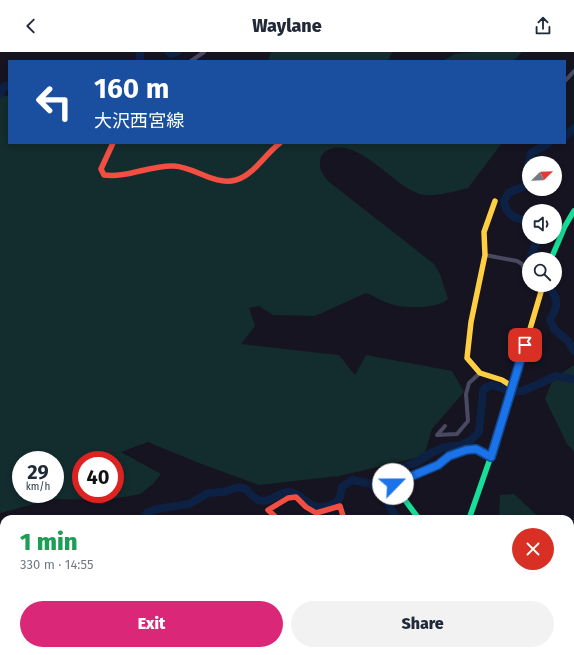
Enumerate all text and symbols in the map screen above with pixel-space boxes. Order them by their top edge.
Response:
icon: back [20,15,42,37]
text: Waylane [252,15,322,37]
icon: share [532,15,554,37]
text: 160 m [94,72,169,105]
icon: left [28,76,80,128]
text: 大沢西宮線 [94,110,184,132]
north arrow [522,156,562,196]
map controls [522,156,562,292]
button: sound [522,204,562,244]
button: search [522,252,562,292]
pin [508,328,542,362]
icon: arrive [514,334,536,356]
speed limit sign: 40 [72,451,124,503]
text: 29 [27,460,49,484]
position arrow [372,463,414,505]
text: km/h [26,481,50,493]
text: 1 min [20,528,78,556]
button: close [512,528,554,570]
text: 330 m · 14:55 [20,557,94,572]
button: Exit [20,601,283,647]
button: Share [291,601,554,647]

